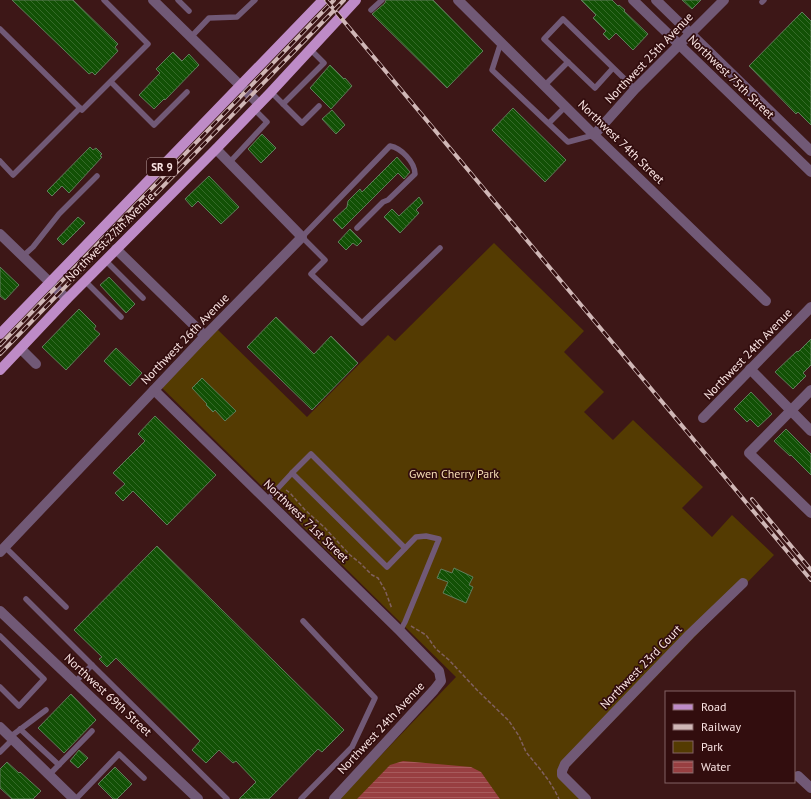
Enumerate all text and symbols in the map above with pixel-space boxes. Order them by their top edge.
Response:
street label: Northwest 25th Avenue [601,9,696,106]
street label: Northwest 75th Street [685,32,778,122]
street label: Northwest 74th Street [575,97,668,187]
road number: SR 9 [147,158,177,176]
street label: Northwest 27th Avenue [62,189,158,285]
street label: Northwest 26th Avenue [137,290,232,387]
street label: Northwest 24th Avenue [700,305,795,402]
park label: Gwen Cherry Park [409,466,499,481]
street label: Northwest 71st Street [261,476,352,565]
street label: Northwest 23rd Court [597,621,685,712]
street label: Northwest 69th Street [61,650,155,739]
street label: Northwest 24th Avenue [334,678,427,777]
legend [665,691,795,783]
text: Road [701,699,726,714]
text: Railway [701,719,741,734]
text: Park [701,739,723,754]
text: Water [701,759,731,774]

